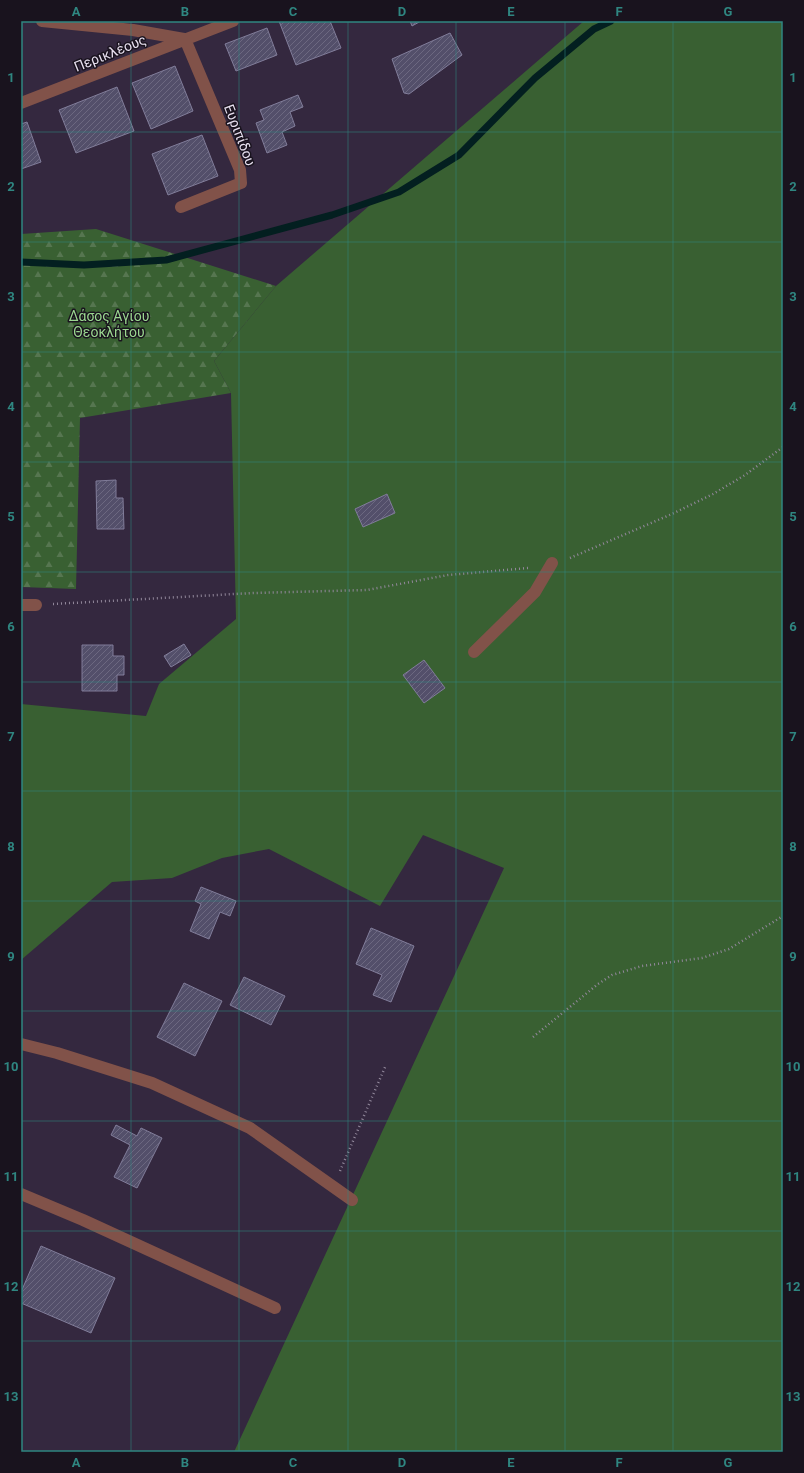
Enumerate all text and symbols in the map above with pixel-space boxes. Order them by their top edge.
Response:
text: A [72,4,81,19]
text: B [181,4,189,19]
text: C [289,4,298,19]
text: D [398,4,406,19]
text: E [507,4,515,19]
text: F [615,4,623,19]
text: G [724,4,733,19]
street label: Περικλέους [72,31,148,75]
text: 1 [7,70,15,85]
text: 1 [789,70,797,85]
street label: Ευριπίδου [221,102,259,168]
text: 2 [7,179,15,194]
text: 2 [789,179,797,194]
text: 3 [7,289,15,304]
text: 3 [789,289,797,304]
park label: Δάσος Αγίου Θεοκλήτου [69,308,149,340]
text: 4 [7,399,15,414]
text: 4 [789,399,797,414]
text: 5 [7,509,15,524]
text: 5 [789,509,797,524]
text: 6 [7,619,15,634]
text: 6 [789,619,797,634]
text: 7 [7,729,15,744]
text: 7 [789,729,797,744]
text: 8 [7,839,15,854]
text: 8 [789,839,797,854]
text: 9 [7,949,15,964]
text: 9 [789,949,797,964]
text: 10 [4,1059,18,1074]
text: 10 [786,1059,800,1074]
text: 11 [4,1169,18,1184]
text: 11 [786,1169,800,1184]
text: 12 [4,1279,18,1294]
text: 12 [786,1279,800,1294]
text: 13 [4,1389,18,1404]
text: 13 [786,1389,800,1404]
text: A [72,1455,81,1470]
text: B [181,1455,189,1470]
text: C [289,1455,298,1470]
text: D [398,1455,406,1470]
text: E [507,1455,515,1470]
text: F [615,1455,623,1470]
text: G [724,1455,733,1470]

